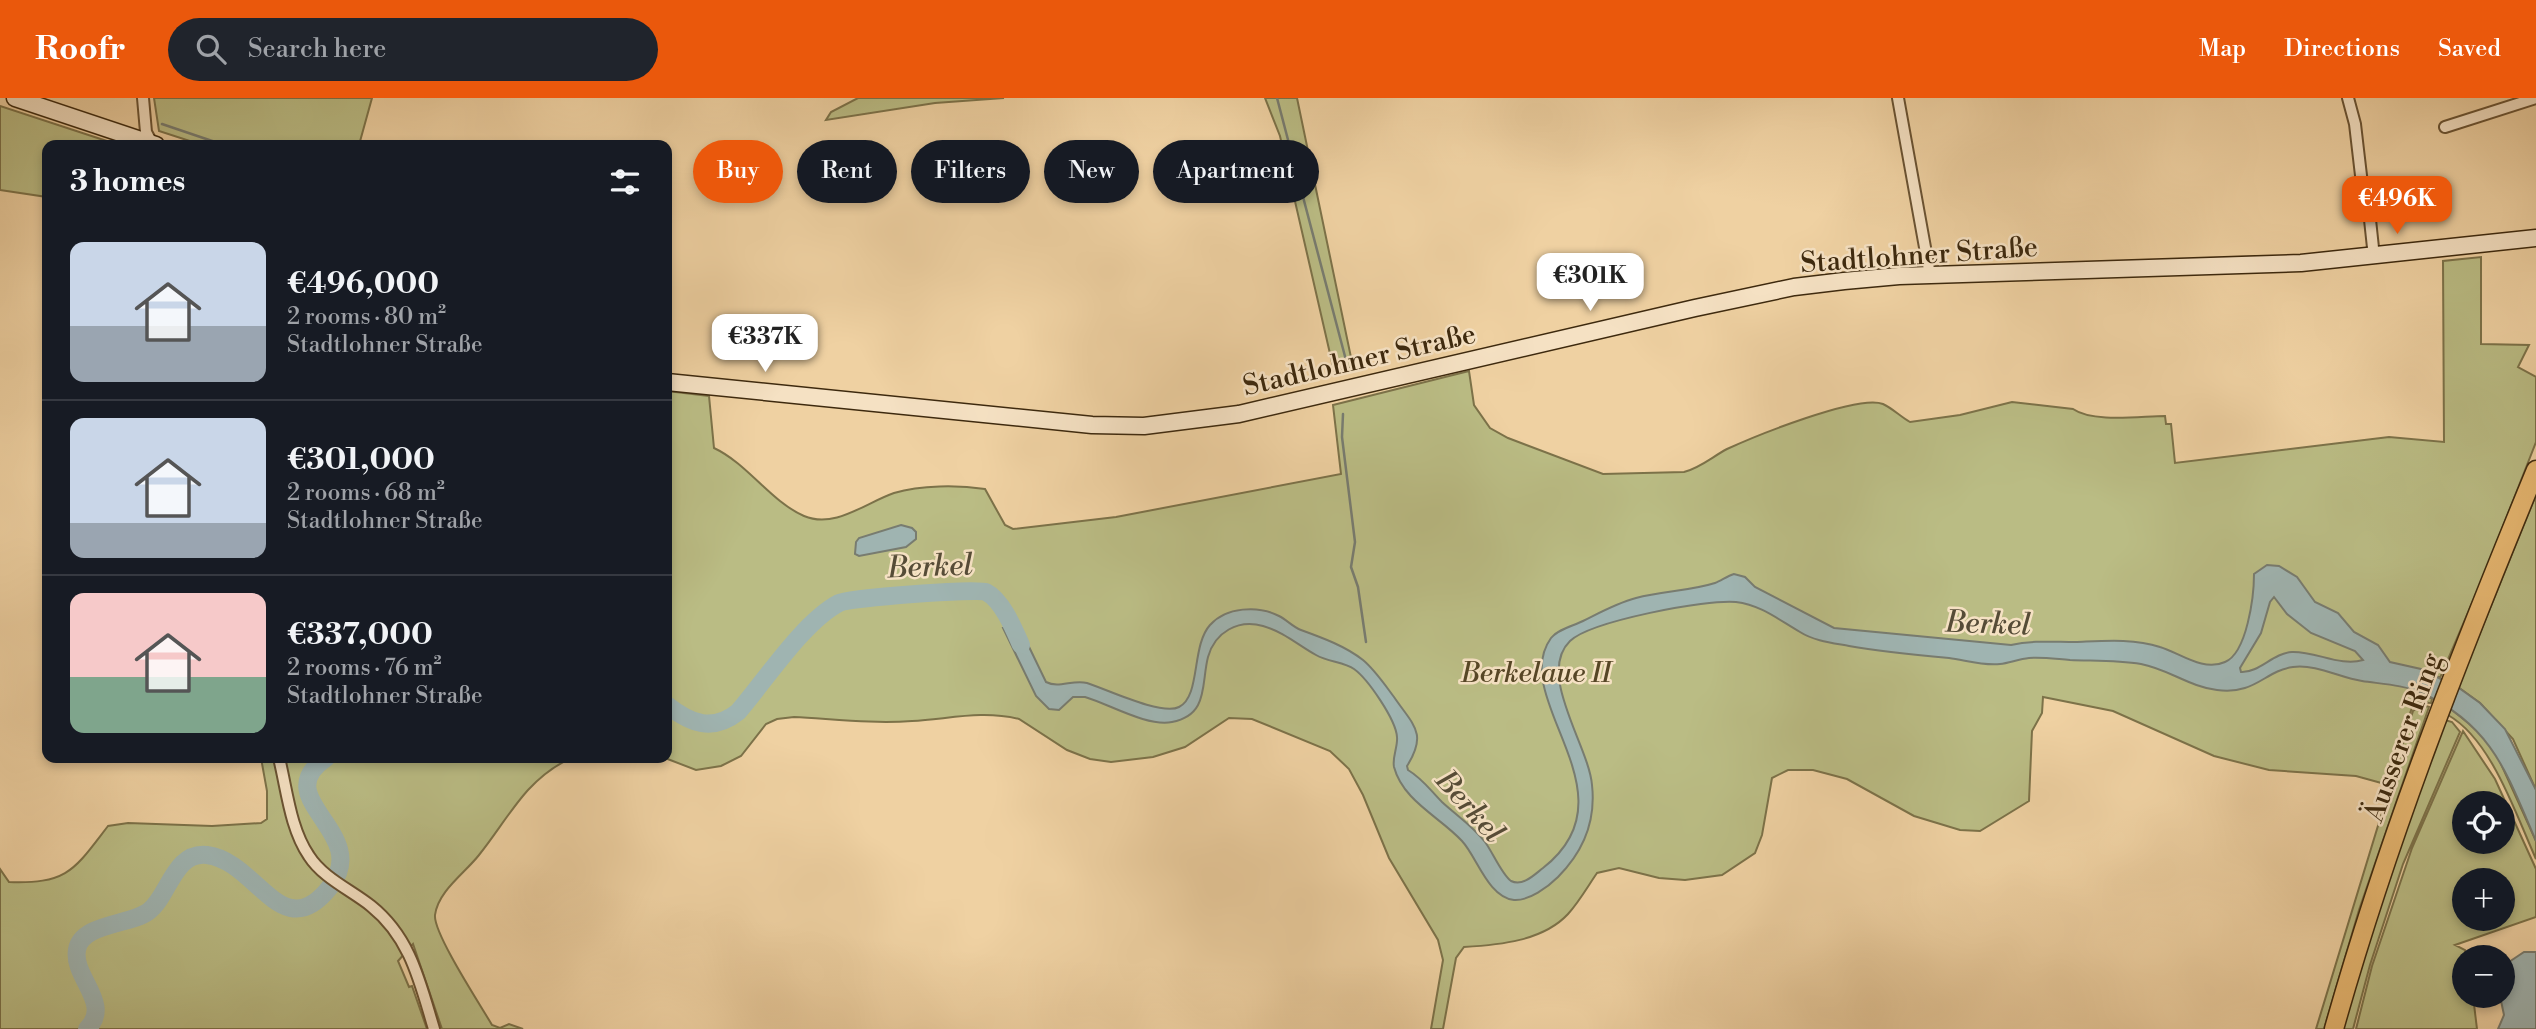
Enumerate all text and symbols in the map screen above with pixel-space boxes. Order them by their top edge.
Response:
search box [168,18,658,81]
text: Roofr [35,29,126,70]
icon: search [192,30,230,68]
text: Search here [248,33,386,65]
text: Map [2199,34,2246,64]
text: Directions [2284,34,2400,64]
text: Saved [2438,34,2501,64]
chip: Buy [693,140,783,203]
chip: Rent [797,140,897,203]
chip: Filters [911,140,1030,203]
chip: New [1044,140,1139,203]
chip: Apartment [1153,140,1319,203]
text: 3 homes [70,163,185,201]
icon: filters [606,163,644,201]
pin: €496K [2348,176,2446,236]
text: €496K [2358,185,2436,213]
street label: Stadtlohner Straße [1799,230,2039,281]
pin: €301K [1541,254,1639,313]
text: €301K [1553,262,1627,290]
text: €496,000 [287,265,439,303]
icon: home [126,270,210,354]
text: 2 rooms · 80 m² [287,303,446,331]
pin: €337K [716,314,814,374]
street label: Stadtlohner Straße [1239,317,1479,404]
text: €337K [728,323,802,351]
text: Stadtlohner Straße [287,331,483,359]
text: €301,000 [287,441,435,479]
icon: home [126,446,210,530]
text: 2 rooms · 68 m² [287,479,445,507]
text: Stadtlohner Straße [287,507,483,535]
water label: Berkel [886,547,974,588]
water label: Berkel [1944,603,2032,644]
text: €337,000 [287,616,433,654]
icon: home [126,621,210,705]
street label: Äusserer Ring [2355,647,2450,828]
text: 2 rooms · 76 m² [287,654,442,682]
park label: Berkelaue II [1460,656,1614,691]
text: Stadtlohner Straße [287,682,483,710]
water label: Berkel [1426,761,1512,851]
map controls [2452,791,2515,1008]
button: locate [2452,791,2515,854]
button: + [2452,868,2515,931]
button: − [2452,945,2515,1008]

